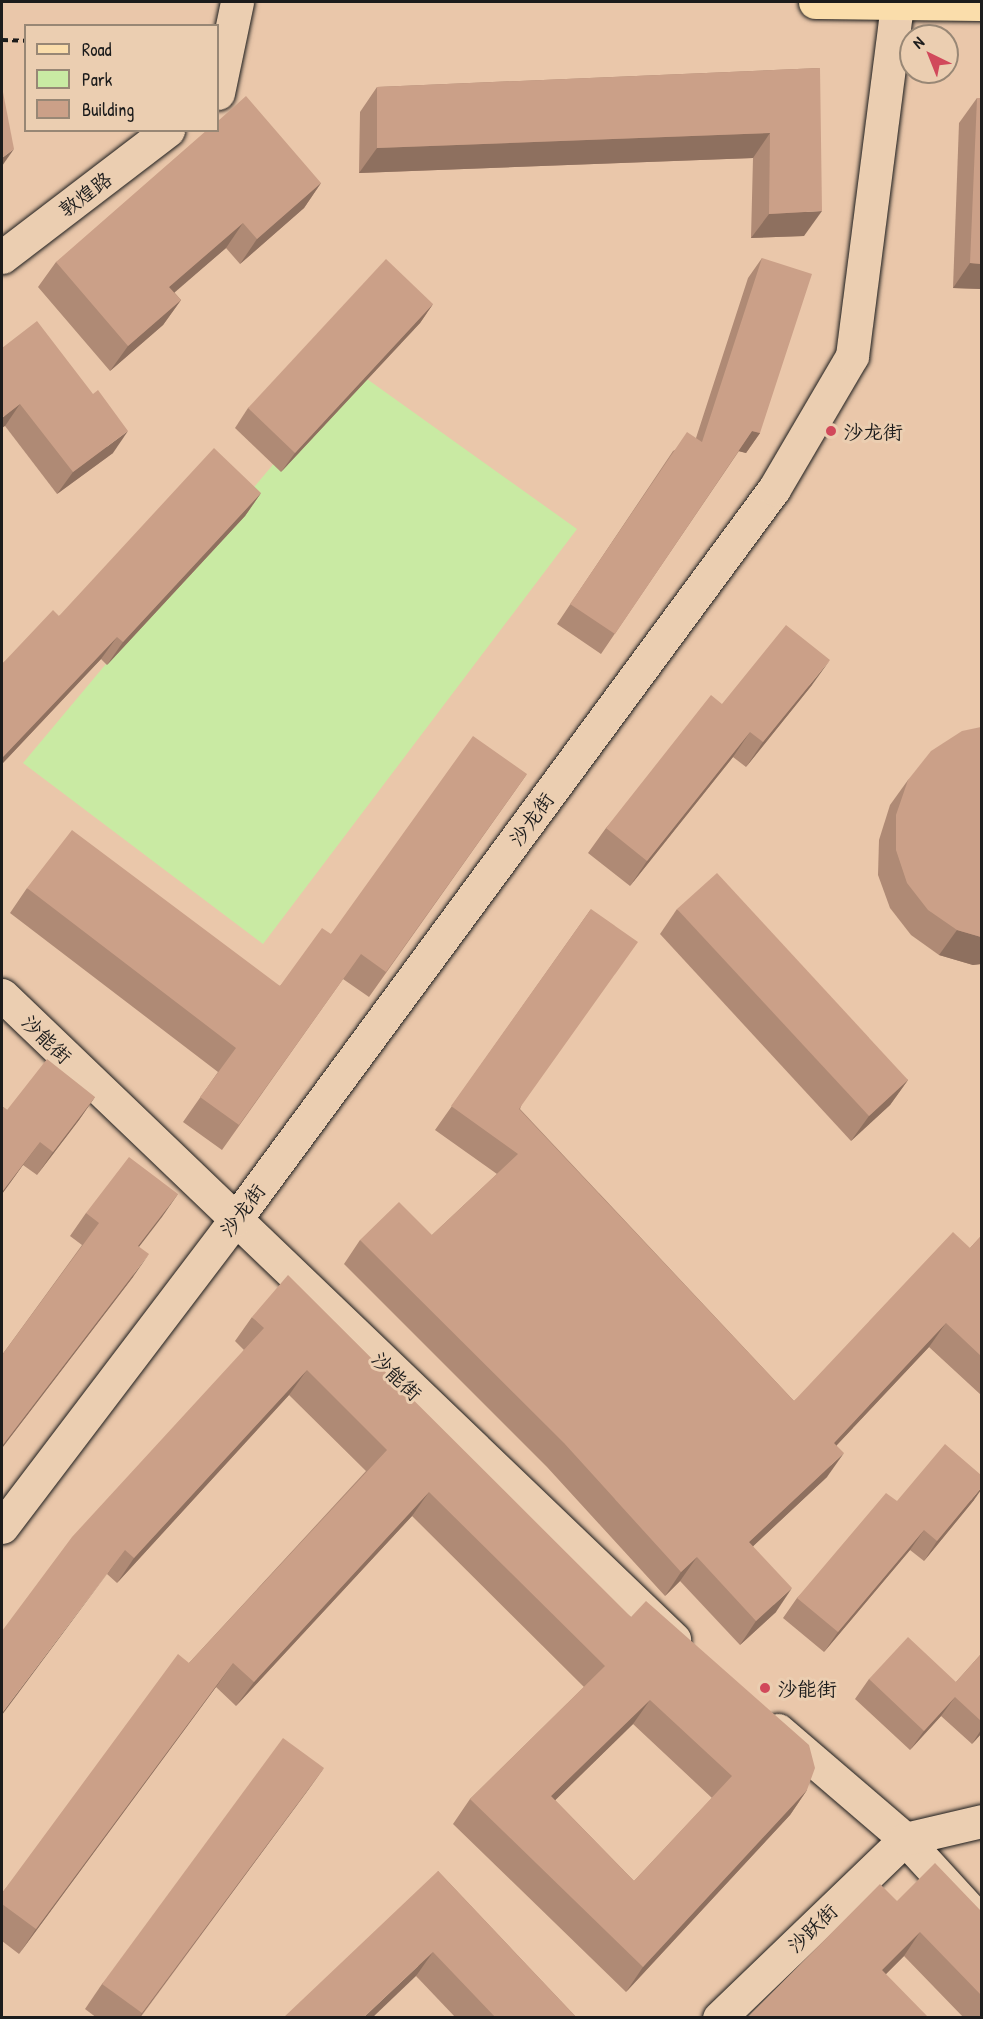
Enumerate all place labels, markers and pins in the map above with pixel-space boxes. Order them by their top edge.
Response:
place label: 沙龙街 [843,419,903,443]
marker: 沙龙街 [824,424,838,438]
place label: 沙能街 [777,1676,837,1700]
marker: 沙能街 [758,1681,772,1695]

